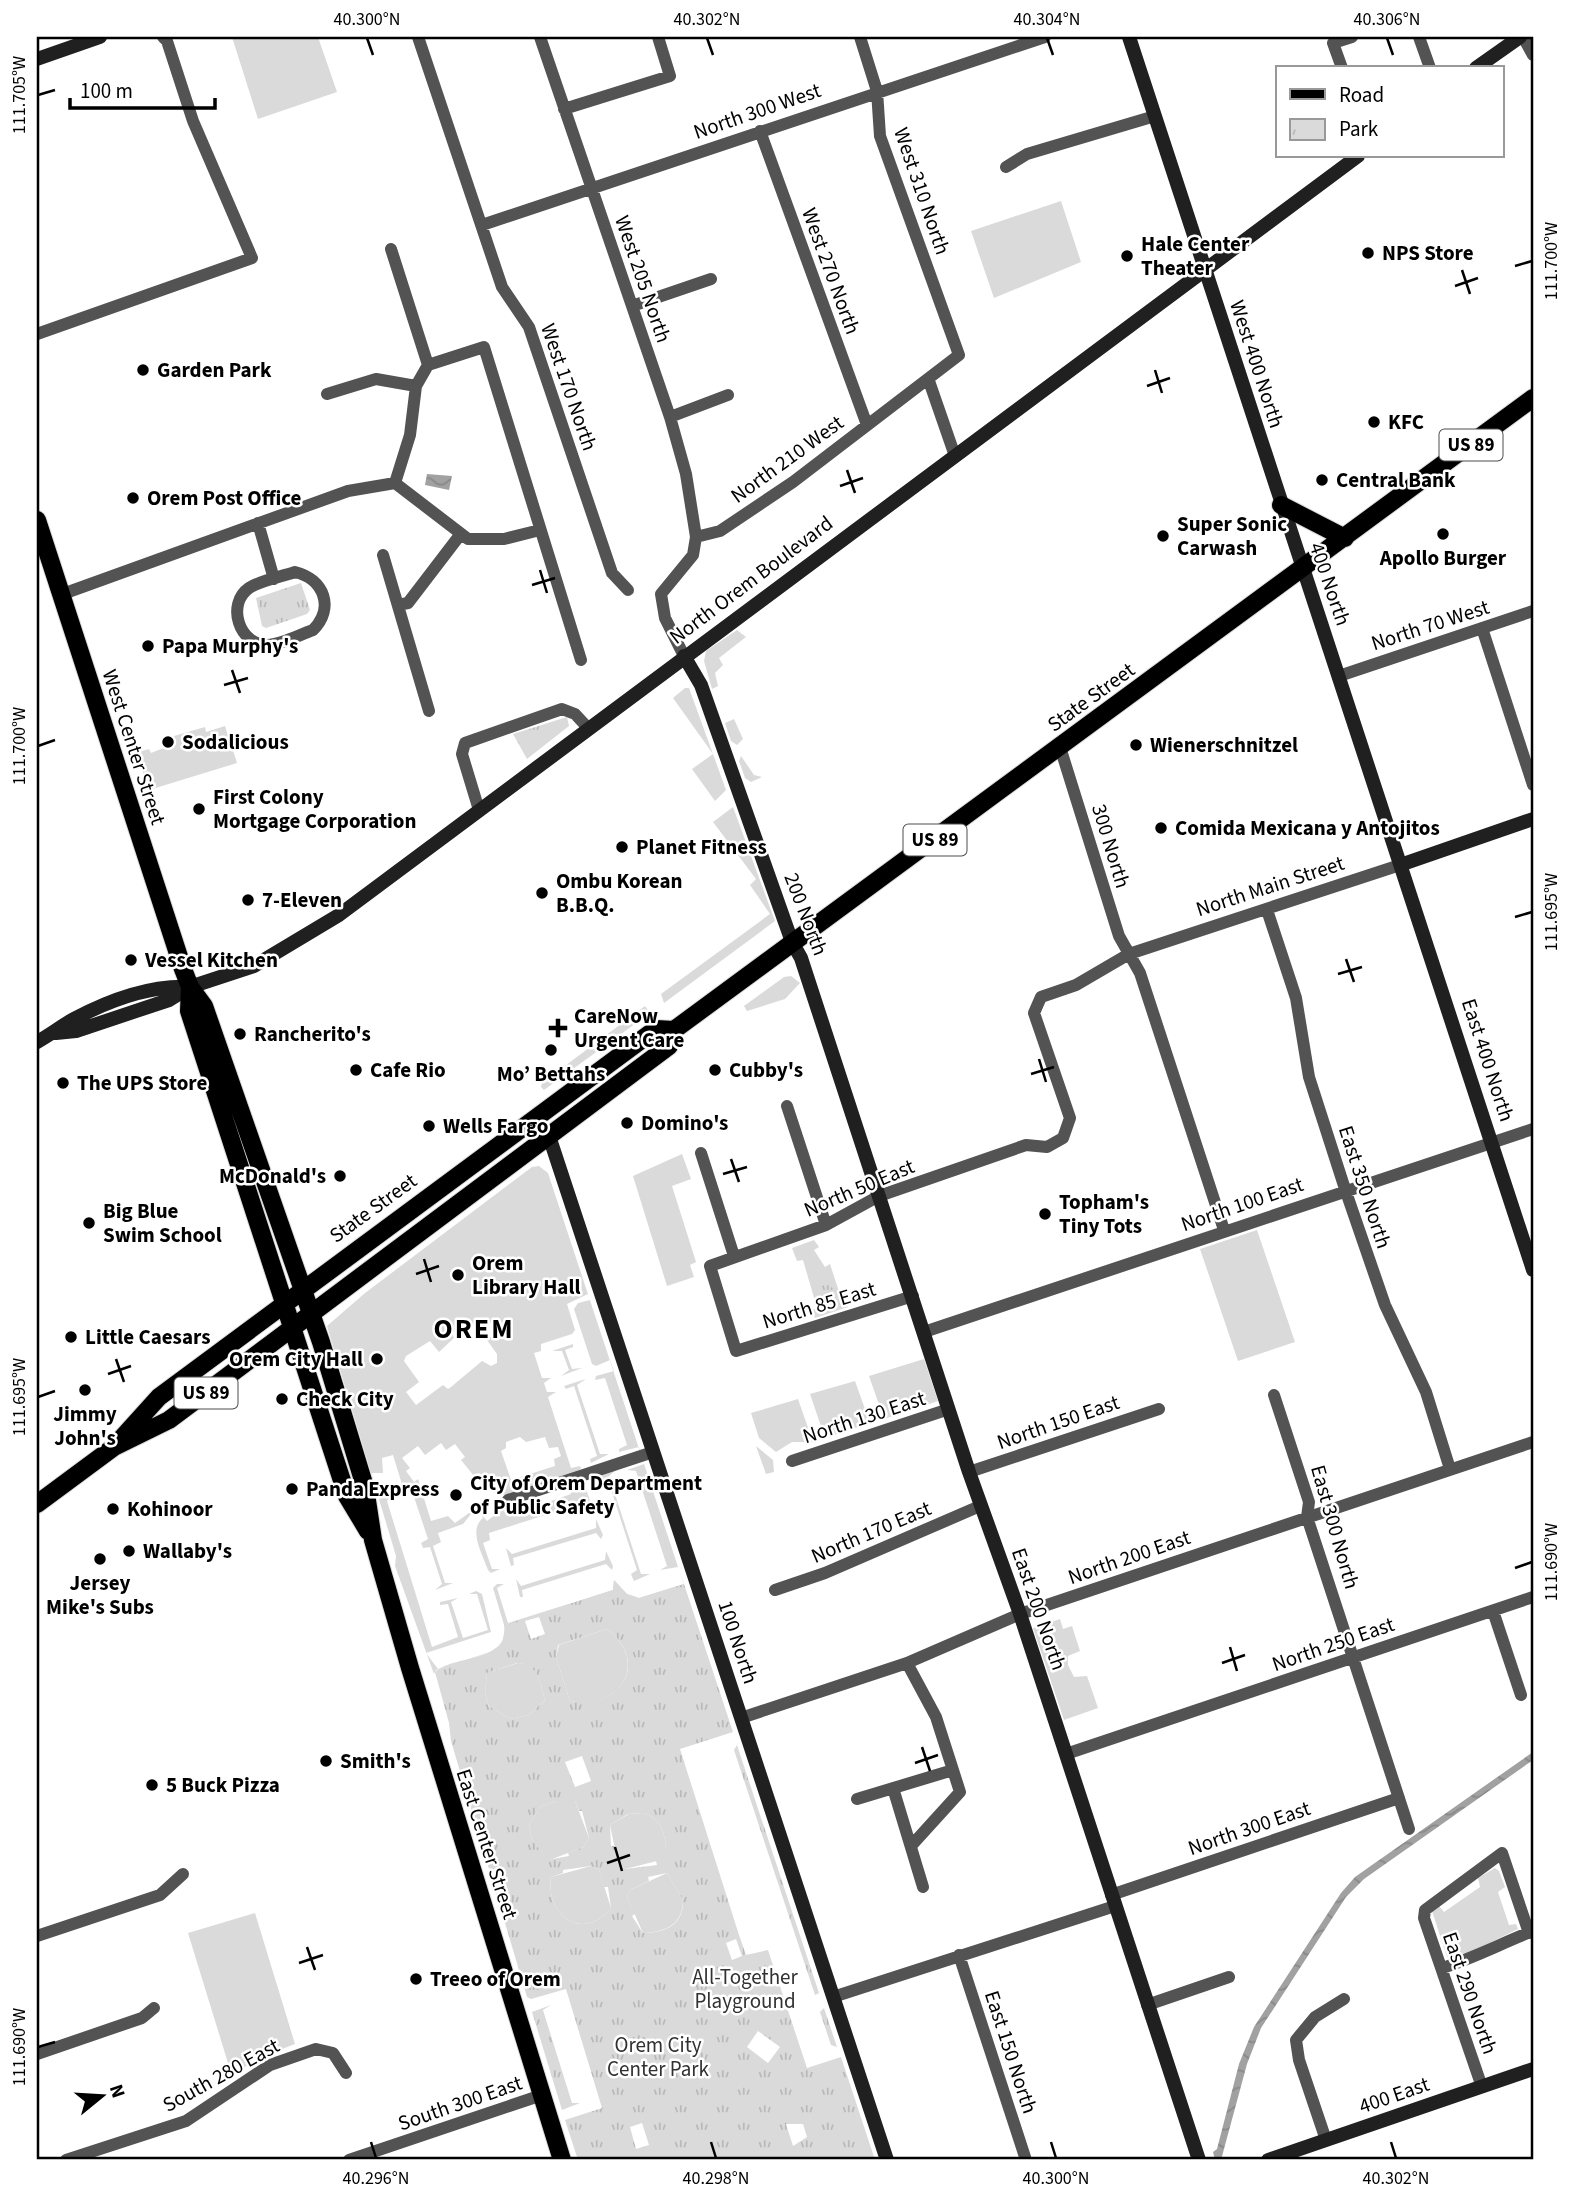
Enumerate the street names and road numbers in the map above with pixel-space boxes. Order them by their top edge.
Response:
street label: North 300 West [689,75,825,147]
street label: West 310 North [886,123,958,259]
street label: West 270 North [794,203,868,339]
street label: West 205 North [607,211,679,347]
street label: West 400 North [1222,296,1292,432]
street label: West 170 North [533,319,605,455]
street label: North 210 West [724,408,850,510]
road number: US 89 [1440,430,1502,460]
street label: North Orem Boulevard [663,509,839,651]
street label: 400 North [1302,538,1358,630]
street label: North 70 West [1367,592,1493,658]
street label: State Street [1041,655,1141,739]
street label: West Center Street [95,665,173,829]
street label: 300 North [1084,800,1138,892]
road number: US 89 [904,824,967,856]
street label: North Main Street [1192,848,1348,924]
street label: 200 North [777,868,835,960]
street label: East 400 North [1454,995,1522,1125]
street label: East 350 North [1331,1122,1399,1252]
street label: North 50 East [799,1151,919,1225]
street label: State Street [323,1166,423,1250]
street label: North 100 East [1177,1169,1307,1239]
street label: North 85 East [759,1274,879,1336]
road number: US 89 [174,1378,238,1408]
street label: North 130 East [799,1383,929,1451]
street label: North 150 East [993,1387,1123,1457]
street label: East 300 North [1303,1462,1367,1592]
street label: North 170 East [806,1493,936,1571]
street label: North 200 East [1064,1522,1194,1592]
street label: East 200 North [1004,1544,1074,1674]
street label: 100 North [710,1596,766,1688]
street label: North 250 East [1268,1609,1398,1679]
street label: East Center Street [449,1765,525,1923]
street label: North 300 East [1184,1793,1314,1863]
street label: East 290 North [1435,1928,1505,2058]
street label: East 150 North [977,1987,1045,2117]
street label: South 280 East [157,2031,285,2119]
street label: South 300 East [394,2068,526,2138]
street label: 400 East [1355,2069,1433,2121]

